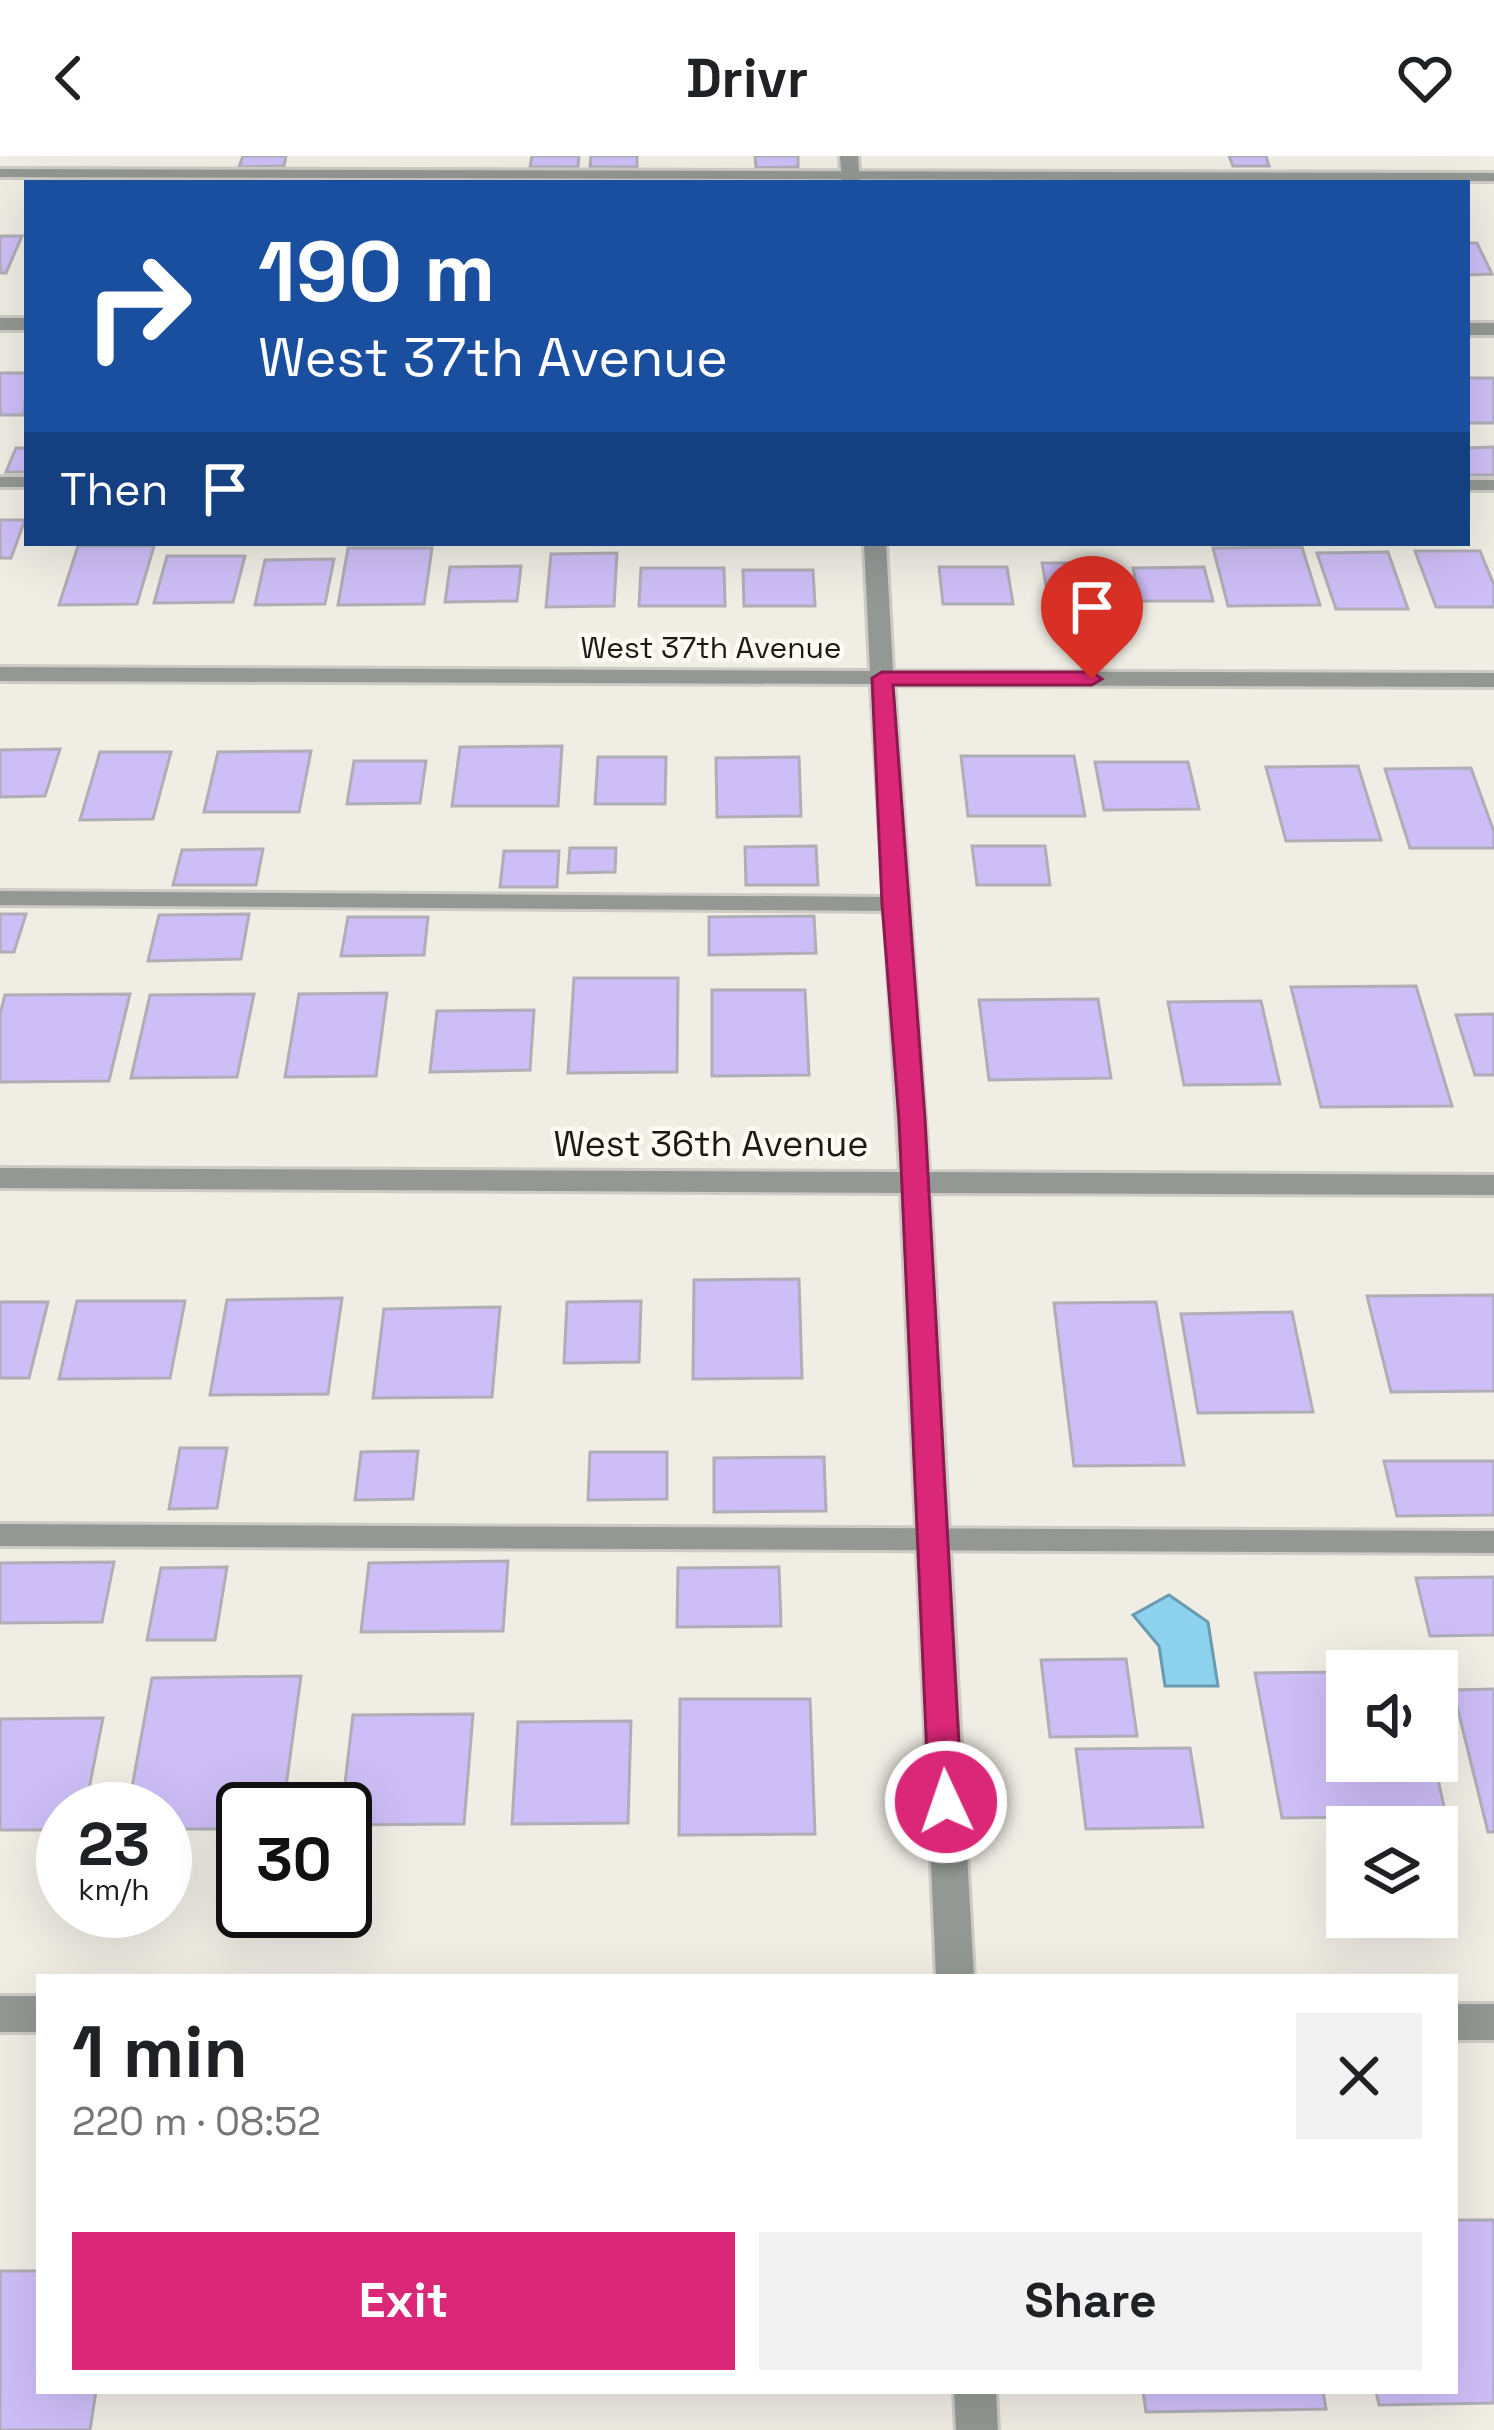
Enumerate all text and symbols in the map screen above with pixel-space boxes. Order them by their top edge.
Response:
text: Drivr [686,44,808,113]
icon: back [36,45,102,111]
icon: heart [1392,45,1458,111]
text: 190 m [258,218,495,326]
icon: right [60,228,216,384]
text: West 37th Avenue [258,323,728,392]
icon: arrive [192,456,258,522]
text: Then [60,461,168,518]
pin [1041,556,1143,679]
icon: arrive [1059,574,1125,640]
street label: West 37th Avenue [580,628,842,667]
street label: West 36th Avenue [553,1121,869,1167]
map controls [1326,1650,1458,1938]
button: sound [1326,1650,1458,1782]
position arrow [883,1739,1009,1865]
speed limit sign: 30 [216,1782,372,1938]
text: 23 [78,1806,150,1883]
button: layers [1326,1806,1458,1938]
text: km/h [78,1870,150,1909]
text: 1 min [72,2006,248,2098]
button: close [1296,2013,1422,2139]
text: 220 m · 08:52 [72,2097,321,2146]
button: Exit [72,2232,735,2370]
button: Share [759,2232,1422,2370]

